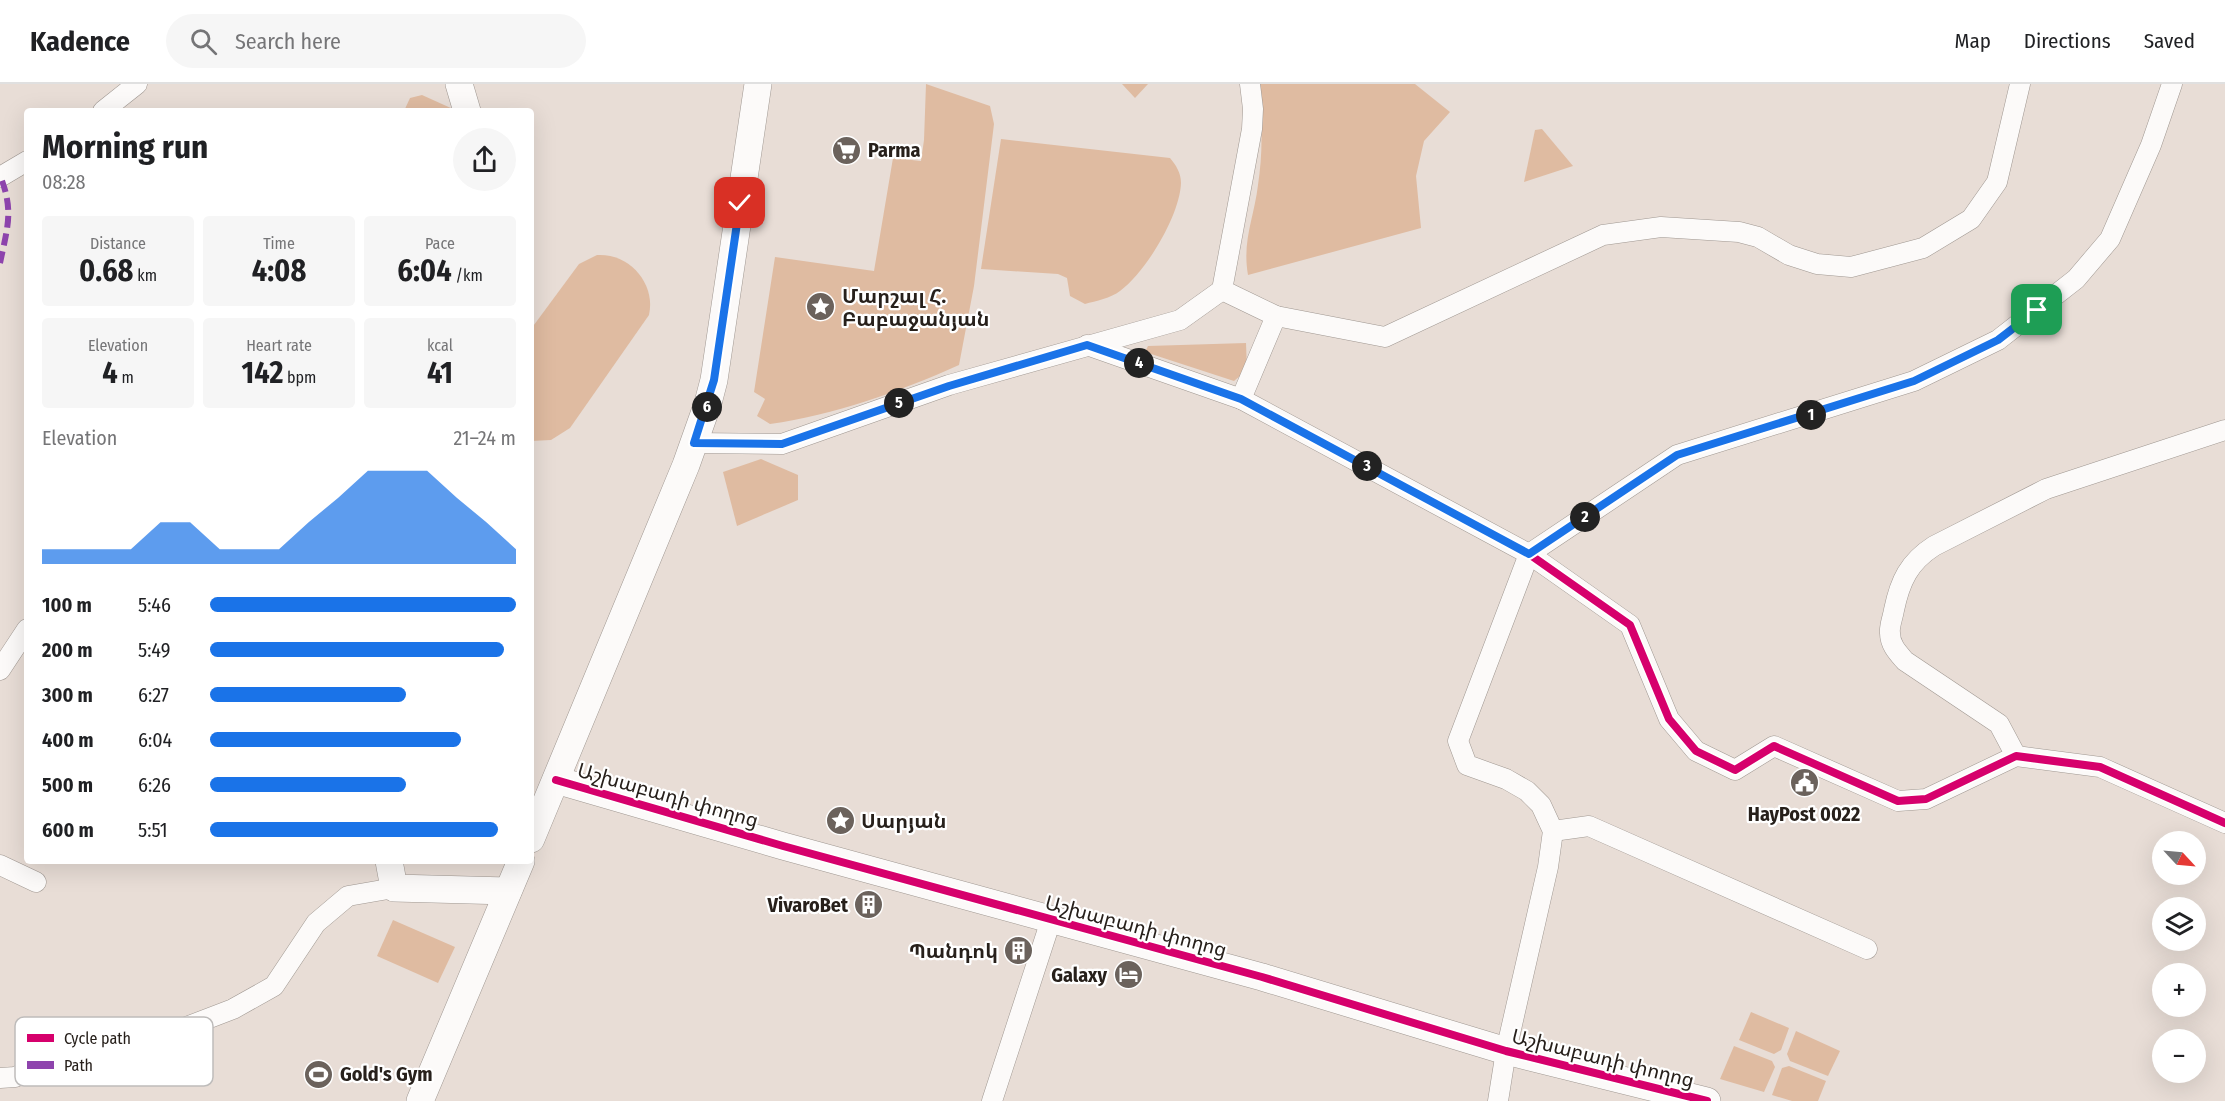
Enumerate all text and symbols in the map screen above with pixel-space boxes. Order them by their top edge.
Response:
search box [166,14,586,68]
text: Kadence [30,25,130,58]
icon: search [187,25,220,58]
text: Search here [235,28,341,55]
text: Map [1954,28,1991,54]
text: Directions [2024,28,2111,54]
text: Saved [2144,28,2195,54]
text: Morning run [42,127,208,167]
button: share [453,128,516,191]
supermarket icon: Parma [831,134,863,166]
place label: Parma [868,138,920,162]
text: 08:28 [42,170,85,194]
pin [714,177,765,228]
icon: check [723,186,756,219]
text: Distance [90,234,146,253]
text: Time [263,234,295,253]
text: Pace [425,234,455,253]
text: 0.68 [79,253,133,289]
text: 4:08 [252,253,306,289]
text: 6:04 [397,253,452,289]
text: km [133,266,157,285]
text: /km [452,266,483,285]
place label: Մարշալ Հ. Բաբաջանյան [842,284,989,331]
pin [2011,284,2062,335]
place icon: Մարշալ Հ. Բաբաջանյան [805,291,837,323]
icon: arrive [2020,293,2053,326]
text: Elevation [88,336,148,355]
text: Heart rate [246,336,312,355]
text: kcal [427,336,453,355]
pin: 4 [1124,348,1154,378]
text: 4 [1135,353,1143,372]
text: 4 [102,355,118,391]
text: 142 [242,355,283,391]
text: 41 [427,355,453,391]
text: m [118,368,134,387]
text: bpm [283,368,316,387]
pin: 5 [884,388,914,418]
pin: 6 [692,392,722,422]
text: 5 [895,393,903,412]
text: 6 [703,397,711,416]
pin: 1 [1796,400,1826,430]
text: 1 [1808,405,1814,424]
text: Elevation [42,426,117,450]
text: 21–24 m [453,426,516,450]
pin: 3 [1352,451,1382,481]
text: 3 [1363,456,1371,475]
pin: 2 [1570,502,1600,532]
text: 2 [1581,507,1589,526]
text: 100 m [42,593,92,617]
text: 5:46 [138,593,171,617]
text: 200 m [42,638,93,662]
text: 5:49 [138,638,170,662]
text: 300 m [42,683,93,707]
text: 6:27 [138,683,169,707]
text: 400 m [42,728,94,752]
text: 6:04 [138,728,172,752]
street label: Աշխաբադի փողոց [575,758,761,832]
public building icon: HayPost 0022 [1788,767,1820,799]
text: 500 m [42,773,93,797]
text: 6:26 [138,773,171,797]
place label: HayPost 0022 [1748,802,1860,826]
place icon: Սարյան [824,805,856,837]
place label: Սարյան [861,809,946,833]
text: 600 m [42,818,94,842]
text: 5:51 [138,818,168,842]
north arrow [2152,831,2206,885]
map controls [2152,831,2206,1083]
building icon: VivaroBet [853,889,885,921]
street label: Աշխաբադի փողոց [1042,890,1230,962]
place label: VivaroBet [767,893,849,917]
button: layers [2152,897,2206,951]
building icon: Պանդոկ [1003,935,1035,967]
place label: Պանդոկ [909,939,998,963]
hotel icon: Galaxy [1112,959,1144,991]
place label: Galaxy [1051,963,1107,987]
button: + [2152,963,2206,1017]
legend [15,1017,213,1086]
street label: Աշխաբադի փողոց [1509,1024,1697,1092]
text: Cycle path [64,1029,131,1048]
button: − [2152,1029,2206,1083]
text: Path [64,1056,93,1075]
sports icon: Gold's Gym [303,1058,335,1090]
place label: Gold's Gym [340,1062,433,1086]

